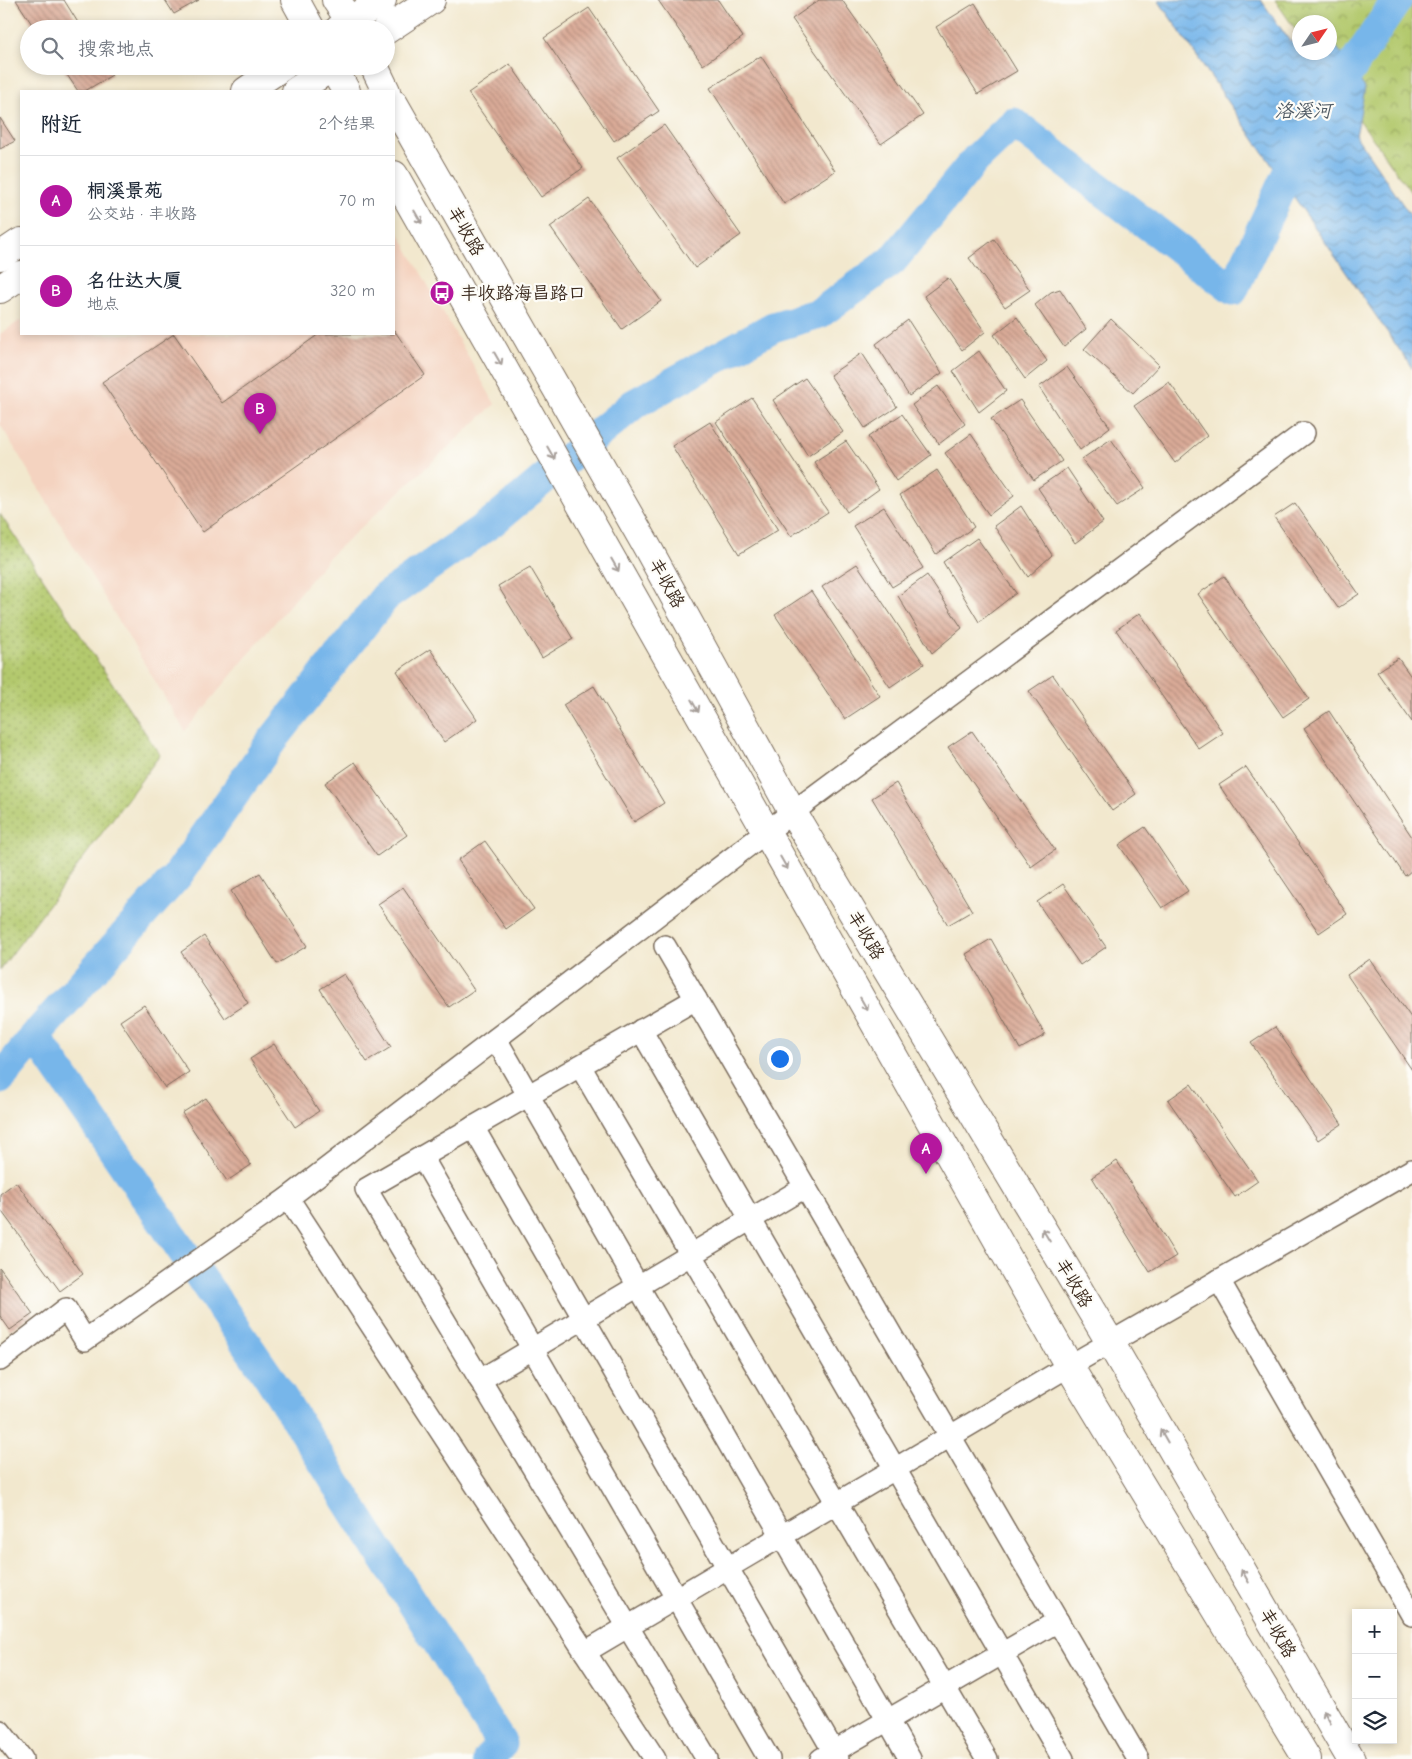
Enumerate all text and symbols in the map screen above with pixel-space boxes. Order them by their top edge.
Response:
north arrow [1292,15,1337,60]
search box [20,20,395,75]
icon: search [38,34,66,62]
text: 搜索地点 [78,38,154,60]
water label: 洛溪河 [1274,100,1334,122]
text: 附近 [40,112,82,136]
text: 2个结果 [319,115,375,133]
text: 桐溪景苑 [87,180,163,202]
text: A [52,192,60,210]
text: 70 m [339,192,375,210]
street label: 丰收路 [443,203,488,260]
text: 公交站 · 丰收路 [87,205,197,223]
one-way arrow [413,210,423,224]
text: 名仕达大厦 [87,270,182,292]
bus stop icon: 丰收路海昌路口 [429,280,455,306]
text: B [51,282,61,300]
text: 320 m [330,282,375,300]
place label: 丰收路海昌路口 [460,283,586,304]
text: 地点 [87,295,119,313]
one-way arrow [493,351,503,366]
pin: B [244,393,276,434]
one-way arrow [546,445,556,460]
street label: 丰收路 [644,555,689,612]
one-way arrow [610,557,620,571]
one-way arrow [690,698,700,713]
one-way arrow [779,855,789,869]
street label: 丰收路 [843,907,888,964]
one-way arrow [859,996,869,1011]
your location [767,1046,793,1072]
pin: A [910,1133,942,1174]
one-way arrow [1040,1229,1050,1243]
street label: 丰收路 [1051,1255,1096,1312]
one-way arrow [1158,1429,1168,1443]
one-way arrow [1240,1570,1250,1584]
street label: 丰收路 [1255,1605,1300,1662]
map controls [1352,1609,1397,1744]
button: + [1352,1609,1397,1654]
button: − [1352,1654,1397,1699]
button: layers [1352,1699,1397,1744]
one-way arrow [1321,1710,1331,1724]

